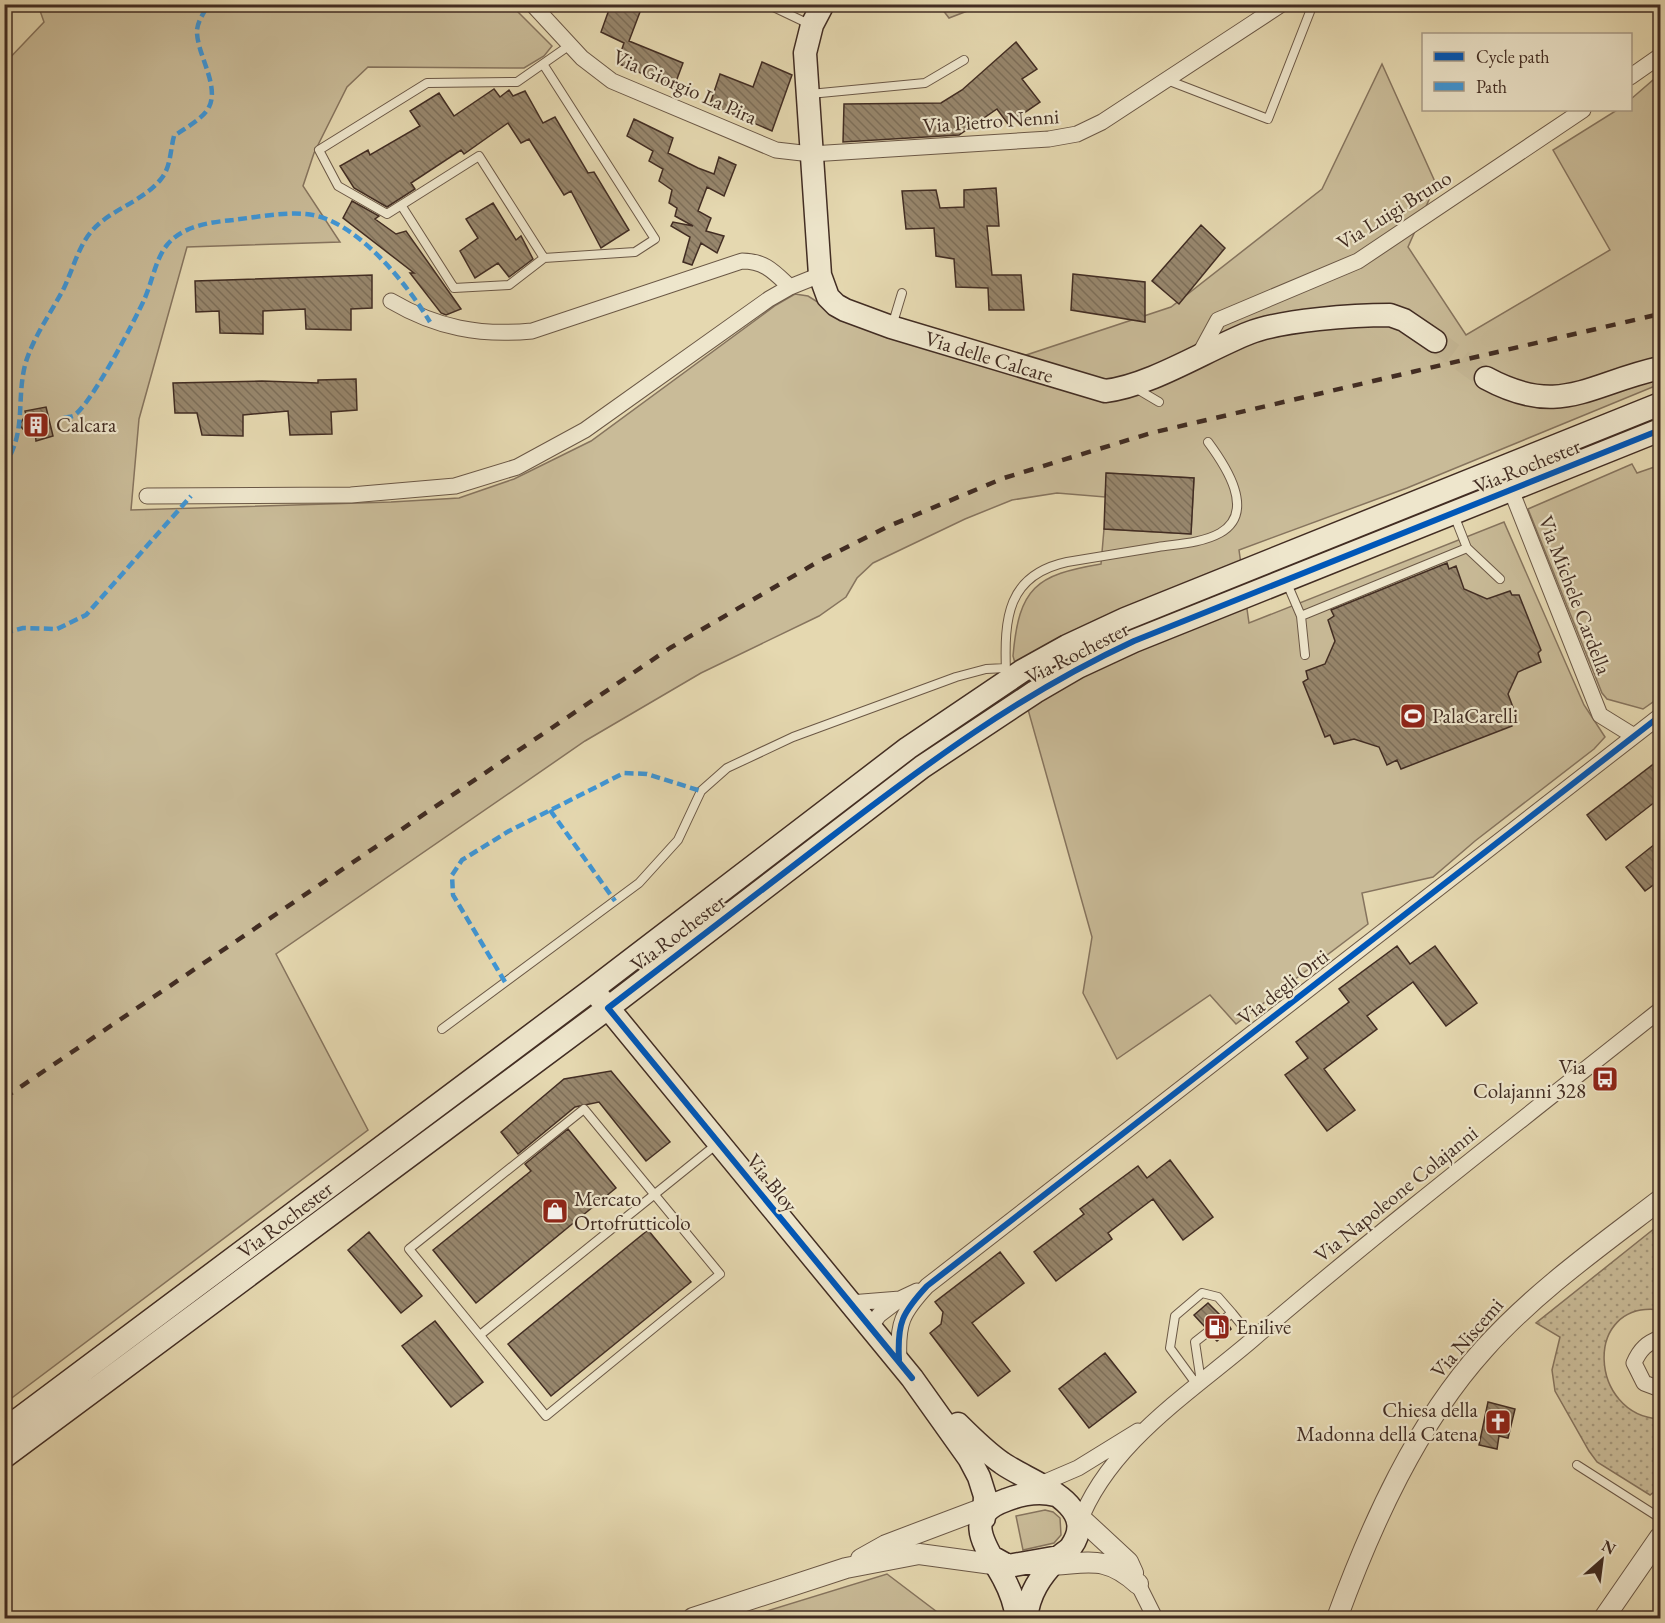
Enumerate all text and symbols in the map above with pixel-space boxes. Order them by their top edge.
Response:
legend [1422,33,1632,111]
street label: Via Giorgio La Pira [609,43,762,131]
text: Cycle path [1476,45,1550,68]
text: Path [1476,75,1507,98]
street label: Via Pietro Nenni [922,102,1060,139]
street label: Via Luigi Bruno [1331,164,1456,256]
street label: Via delle Calcare [922,324,1057,389]
building icon: Calcara [21,410,51,440]
place label: Calcara [56,411,117,438]
street label: Via Rochester [1469,432,1584,499]
street label: Via Michele Cardella [1533,512,1618,679]
street label: Via Rochester [1020,615,1133,690]
sports icon: PalaCarelli [1398,701,1428,731]
place label: PalaCarelli [1432,702,1518,729]
street label: Via Rochester [624,888,731,977]
street label: Via degli Orti [1232,943,1334,1031]
place label: Via Colajanni 328 [1473,1053,1587,1104]
bus stop icon: Via Colajanni 328 [1590,1064,1620,1094]
street label: Via Napoleone Colajanni [1308,1119,1483,1268]
street label: Via Bloy [741,1148,805,1218]
street label: Via Rochester [231,1175,338,1264]
place label: Mercato Ortofrutticolo [574,1185,691,1236]
shop icon: Mercato Ortofrutticolo [540,1196,570,1226]
street label: Via Niscemi [1424,1292,1509,1383]
fuel station icon: Enilive [1202,1312,1232,1342]
place label: Enilive [1236,1313,1291,1340]
place label: Chiesa della Madonna della Catena [1296,1396,1479,1447]
church icon: Chiesa della Madonna della Catena [1483,1407,1513,1437]
north arrow [1572,1530,1632,1590]
text: N [1598,1535,1619,1560]

